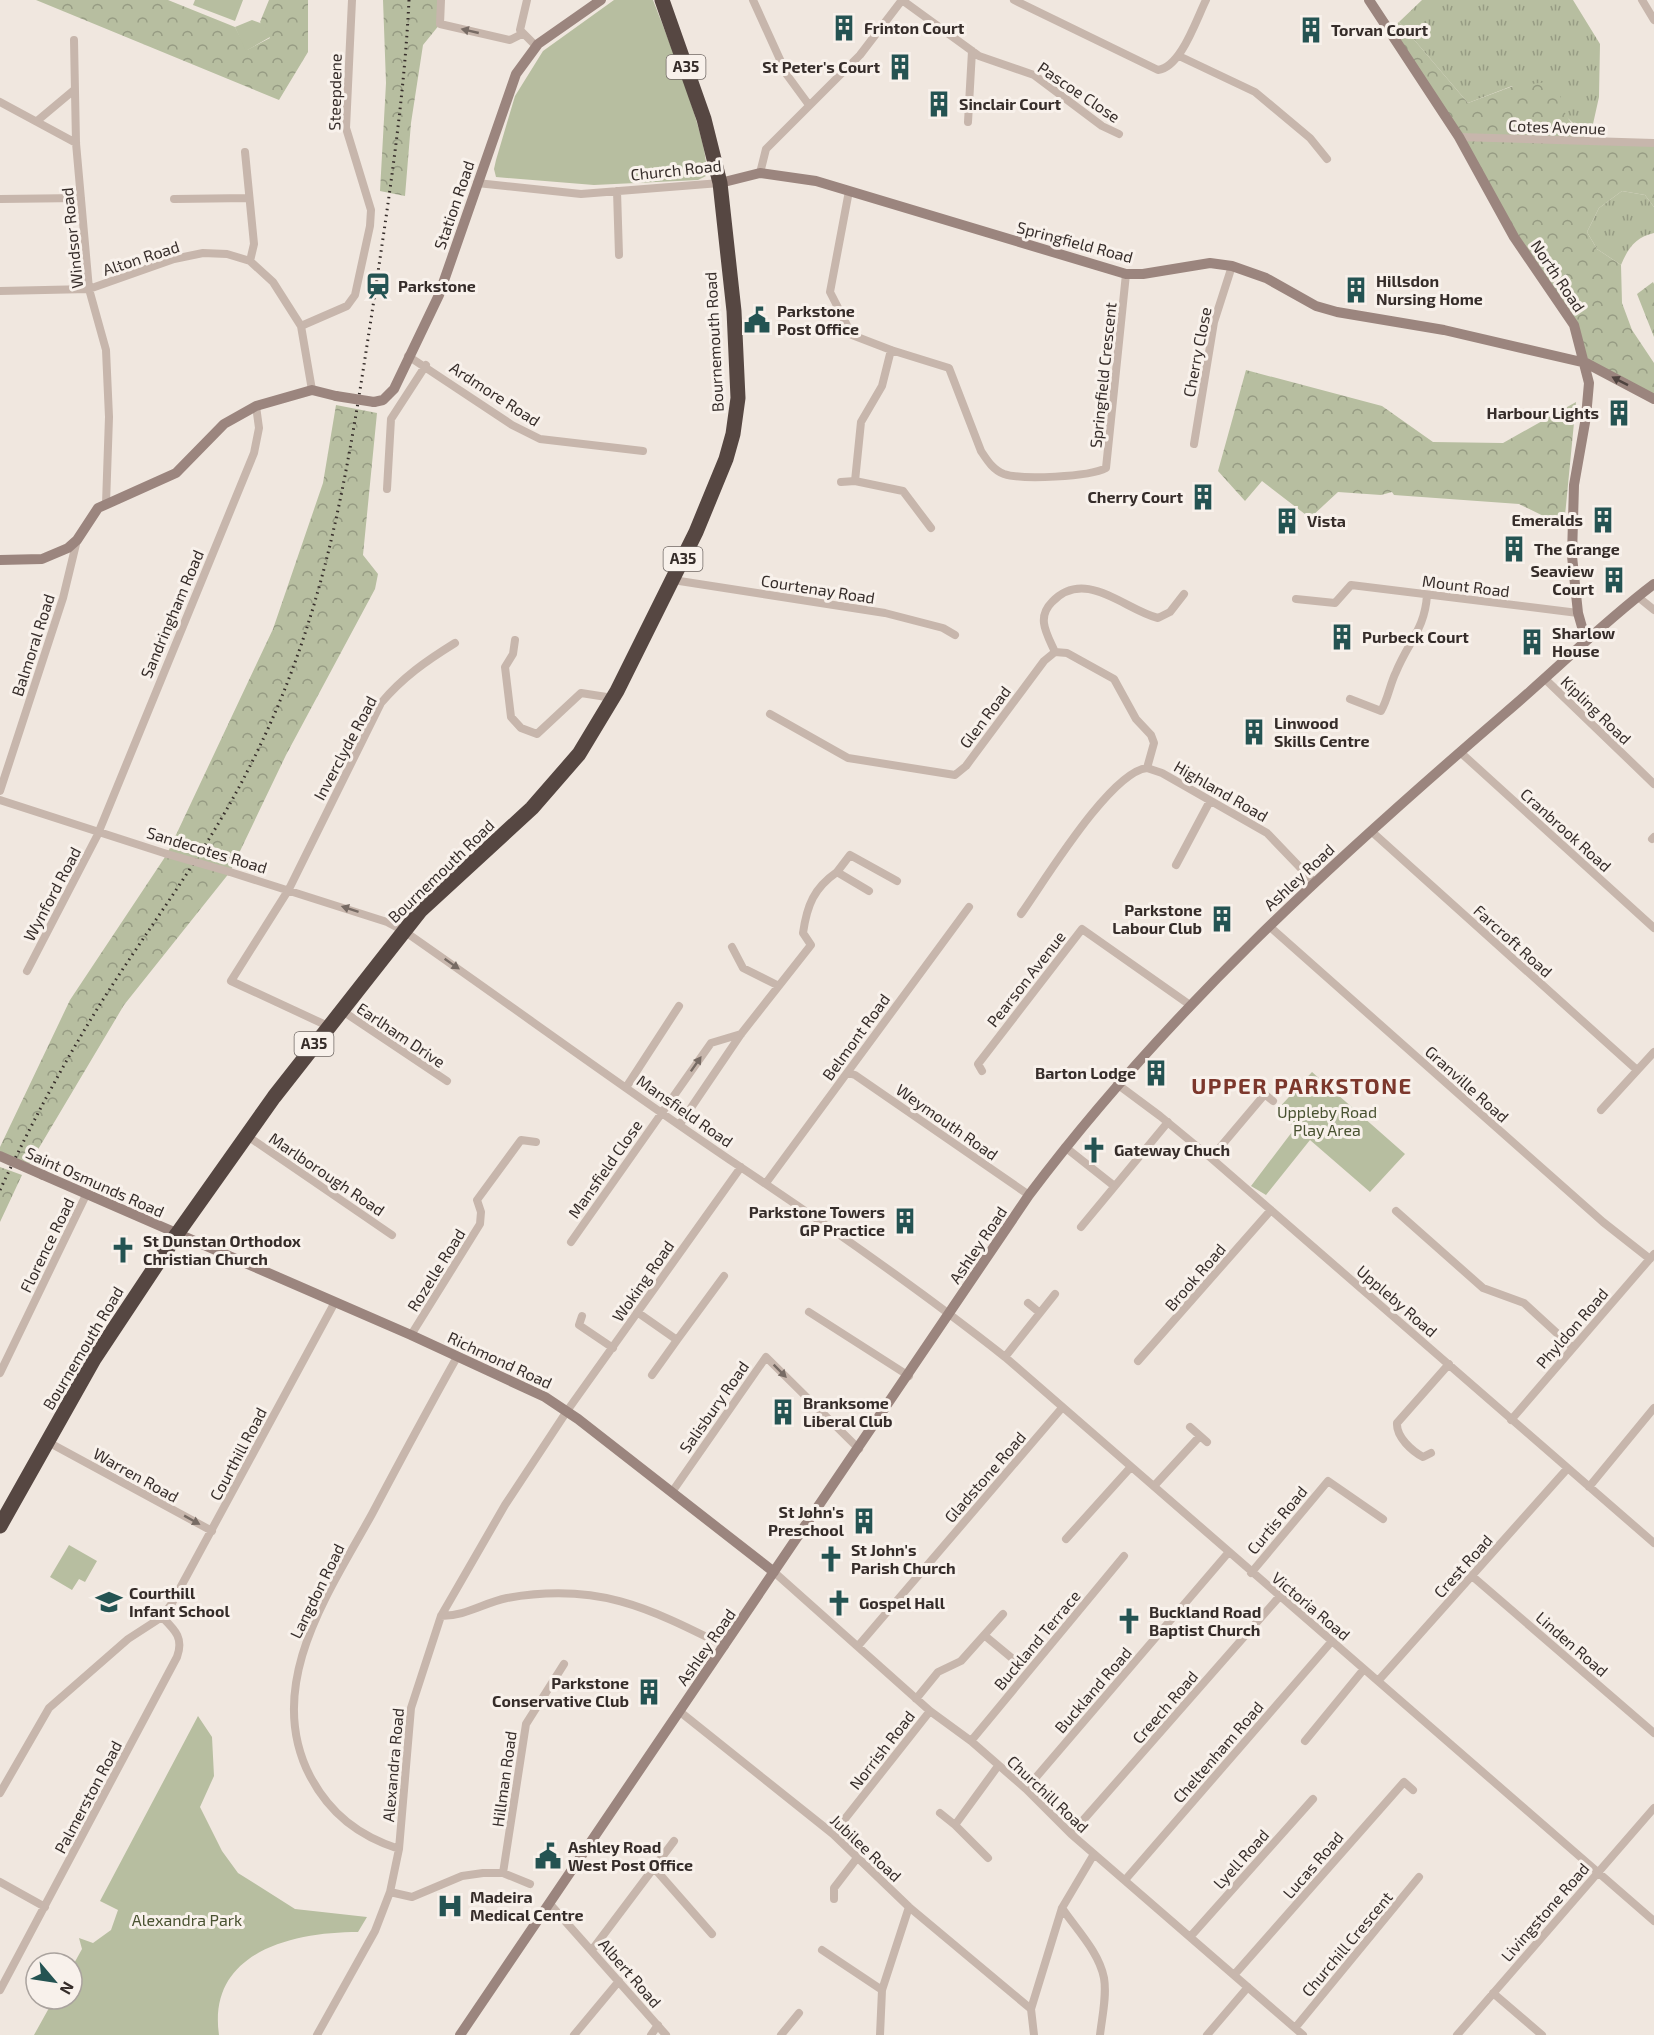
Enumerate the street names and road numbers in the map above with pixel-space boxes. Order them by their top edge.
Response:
street label: Steepdene [324,53,345,131]
road number: A35 [666,55,706,79]
street label: Pascoe Close [1035,57,1124,126]
street label: Cotes Avenue [1508,115,1606,138]
street label: Church Road [630,155,722,184]
street label: Station Road [429,158,478,252]
street label: Windsor Road [57,187,86,289]
street label: Springfield Road [1015,217,1135,266]
street label: Alton Road [100,236,182,279]
street label: North Road [1527,236,1589,315]
street label: Bournemouth Road [700,271,727,413]
street label: Springfield Crescent [1085,301,1120,449]
street label: Cherry Close [1178,305,1215,398]
street label: Ardmore Road [447,357,544,430]
street label: Sandringham Road [136,547,207,681]
road number: A35 [664,547,702,571]
street label: Courtenay Road [760,570,876,607]
street label: Mount Road [1421,571,1511,600]
street label: Balmoral Road [7,591,58,698]
street label: Kipling Road [1557,672,1635,748]
street label: Glen Road [955,682,1014,752]
street label: Inverclyde Road [309,692,380,803]
street label: Highland Road [1171,756,1272,825]
street label: Cranbrook Road [1517,784,1616,875]
street label: Bournemouth Road [384,815,498,926]
street label: Sandecotes Road [145,822,270,877]
street label: Ashley Road [1260,839,1338,914]
street label: Wynford Road [19,843,84,944]
street label: Farcroft Road [1470,900,1556,981]
street label: Pearson Avenue [982,927,1069,1030]
street label: Belmont Road [818,990,893,1084]
street label: Earlham Drive [353,998,449,1071]
road number: A35 [294,1032,334,1056]
street label: Granville Road [1422,1041,1513,1126]
street label: Mansfield Road [634,1070,737,1151]
street label: Weymouth Road [893,1079,1002,1164]
street label: Mansfield Close [564,1116,646,1222]
street label: Marlborough Road [266,1128,389,1219]
street label: Saint Osmunds Road [23,1142,167,1221]
street label: Florence Road [15,1194,78,1295]
street label: Ashley Road [945,1202,1010,1287]
street label: Rozelle Road [403,1225,469,1315]
street label: Woking Road [608,1236,678,1325]
street label: Brook Road [1160,1239,1229,1314]
street label: Uppleby Road [1353,1261,1441,1341]
street label: Bournemouth Road [38,1283,127,1413]
street label: Phyldon Road [1532,1284,1612,1372]
street label: Richmond Road [445,1327,555,1392]
street label: Salisbury Road [675,1357,752,1456]
street label: Courthill Road [205,1404,270,1504]
street label: Gladstone Road [940,1427,1029,1526]
street label: Warren Road [90,1443,182,1506]
street label: Curtis Road [1243,1482,1311,1558]
street label: Crest Road [1429,1530,1496,1601]
street label: Langdon Road [285,1540,348,1641]
street label: Victoria Road [1268,1567,1354,1644]
street label: Buckland Terrace [989,1586,1084,1693]
street label: Ashley Road [672,1605,739,1689]
street label: Linden Road [1533,1607,1612,1680]
street label: Buckland Road [1050,1643,1135,1736]
street label: Creech Road [1128,1666,1201,1747]
street label: Cheltenham Road [1168,1697,1267,1806]
street label: Norrish Road [845,1706,918,1793]
street label: Alexandra Road [378,1707,407,1823]
street label: Hillman Road [487,1730,520,1828]
street label: Palmerston Road [50,1737,125,1856]
street label: Churchill Road [1004,1751,1093,1836]
street label: Jubilee Road [827,1810,906,1885]
street label: Lyell Road [1209,1825,1272,1892]
street label: Lucas Road [1278,1827,1347,1902]
street label: Livingstone Road [1497,1858,1593,1965]
street label: Churchill Crescent [1297,1887,1396,2000]
street label: Albert Road [595,1934,666,2011]

